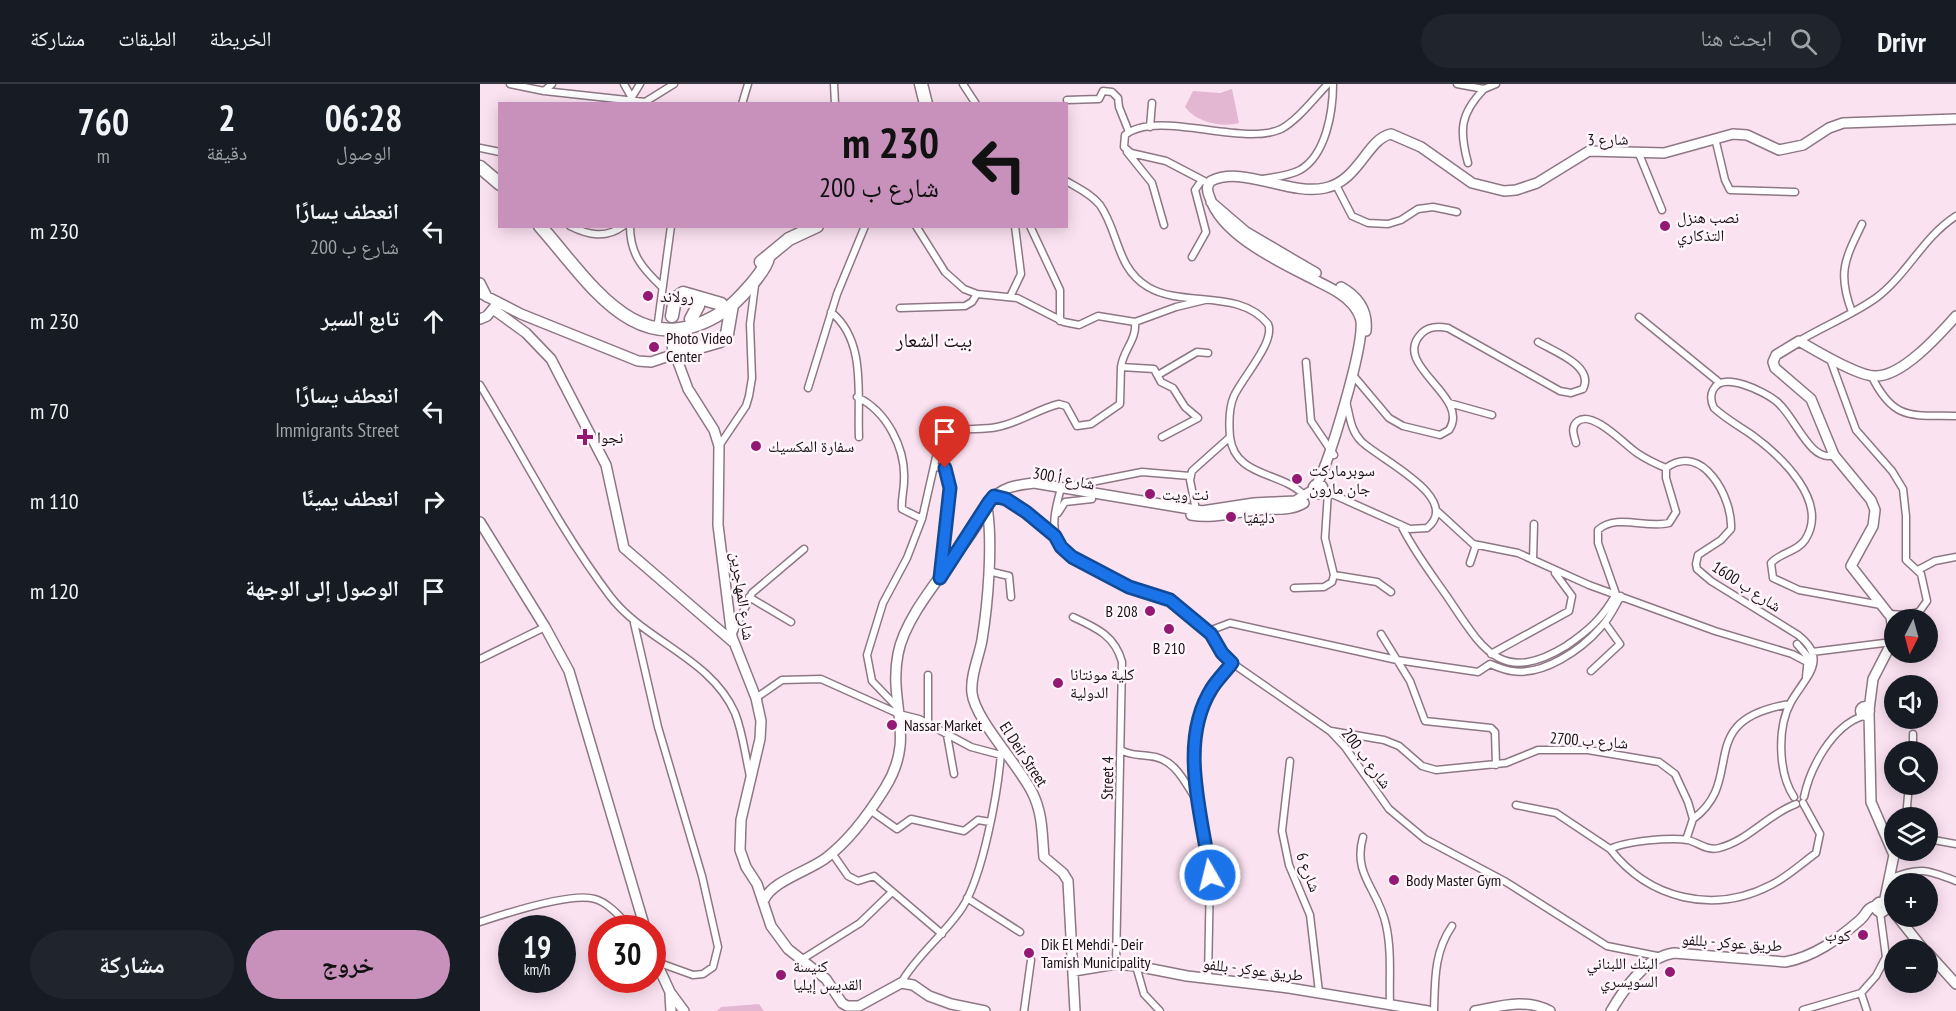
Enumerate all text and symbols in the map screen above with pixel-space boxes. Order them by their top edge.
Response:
search box [1421,14,1841,68]
text: Drivr [1877,23,1926,60]
text: ابحث هنا [1700,24,1772,52]
text: مشاركة [30,25,85,52]
text: الطبقات [118,25,177,52]
text: الخريطة [210,25,271,52]
icon: search [1787,25,1820,58]
text: 2 [218,94,235,141]
text: 06:28 [325,94,403,141]
text: 760 [77,98,129,145]
text: 230 m [842,115,939,170]
icon: left [960,126,1038,204]
street label: شارع 3 [1587,129,1629,150]
text: دقيقة [207,140,247,166]
text: الوصول [336,140,391,166]
text: m [97,143,110,169]
text: شارع ب 200 [819,170,939,204]
text: انعطف يسارًا [295,197,399,225]
place label: نصب هنزل التذكاري [1677,207,1739,248]
icon: left [417,215,450,248]
text: 230 m [30,217,79,245]
marker: نصب هنزل التذكاري [1658,219,1672,233]
text: شارع ب 200 [310,234,399,260]
place label: رولاند [660,286,694,306]
marker: رولاند [641,289,655,303]
text: تابع السير [321,304,399,332]
icon: ahead [417,305,450,338]
text: 230 m [30,307,79,335]
district label: بيت الشعار [895,327,972,353]
place label: Photo Video Center [666,328,733,366]
marker: Photo Video Center [647,340,661,354]
text: انعطف يسارًا [295,381,399,409]
icon: left [417,395,450,428]
text: 70 m [30,397,69,425]
pin [919,406,970,468]
icon: arrive [928,415,961,448]
text: Immigrants Street [275,417,399,443]
place label: نجوا [597,427,623,447]
marker: نجوا [578,430,592,444]
place label: سفارة المكسيك [768,436,854,456]
marker: سفارة المكسيك [749,439,763,453]
place label: سوبرماركت جان مارون [1309,460,1375,499]
street label: شارع أ 300 [1031,462,1097,495]
marker: سوبرماركت جان مارون [1290,472,1304,486]
text: انعطف يمينًا [301,484,399,512]
place label: نت ويت [1162,484,1209,504]
icon: right [417,485,450,518]
text: 110 m [30,487,79,515]
marker: نت ويت [1143,487,1157,501]
place label: دليفيا [1243,507,1275,527]
marker: دليفيا [1224,510,1238,524]
street label: شارع المهاجرين [726,550,759,642]
street label: شارع ب 1600 [1708,556,1785,617]
text: الوصول إلى الوجهة [245,574,399,602]
icon: arrive [417,575,450,608]
text: 120 m [30,577,79,605]
place label: B 208 [1105,601,1138,621]
marker: B 208 [1143,604,1157,618]
north arrow [1884,609,1938,663]
map controls [1884,609,1938,993]
marker: B 210 [1162,622,1176,636]
place label: B 210 [1153,638,1185,658]
place label: كلية مونتانا الدولية [1070,664,1135,702]
button: sound [1884,675,1938,729]
marker: كلية مونتانا الدولية [1051,676,1065,690]
place label: Nassar Market [904,715,983,735]
marker: Nassar Market [885,718,899,732]
street label: El Deir Street [996,718,1053,791]
street label: شارع ب 200 [1337,724,1396,793]
street label: شارع ب 2700 [1549,727,1629,754]
button: search [1884,741,1938,795]
street label: Street 4 [1097,756,1117,800]
button: layers [1884,807,1938,861]
position arrow [1178,843,1242,907]
street label: شارع 6 [1291,849,1326,895]
place label: Body Master Gym [1406,870,1501,890]
marker: Body Master Gym [1387,873,1401,887]
button: + [1884,873,1938,927]
speed limit sign: 30 [588,915,666,993]
place label: كوب [1825,925,1851,945]
text: 19 [523,927,551,966]
marker: كوب [1856,928,1870,942]
street label: طريق عوكر - بللفو [1681,929,1783,956]
button: مشاركة [30,930,234,999]
button: خروج [246,930,450,999]
place label: Dik El Mehdi - Deir Tamish Municipality [1041,934,1151,972]
button: − [1884,939,1938,993]
marker: Dik El Mehdi - Deir Tamish Municipality [1022,946,1036,960]
street label: طريق عوكر - بللفو [1202,953,1304,986]
place label: البنك اللبناني السويسري [1586,953,1658,994]
place label: كنيسة القديس إيليا [793,956,862,995]
text: km/h [524,960,550,979]
marker: البنك اللبناني السويسري [1663,965,1677,979]
marker: كنيسة القديس إيليا [774,968,788,982]

